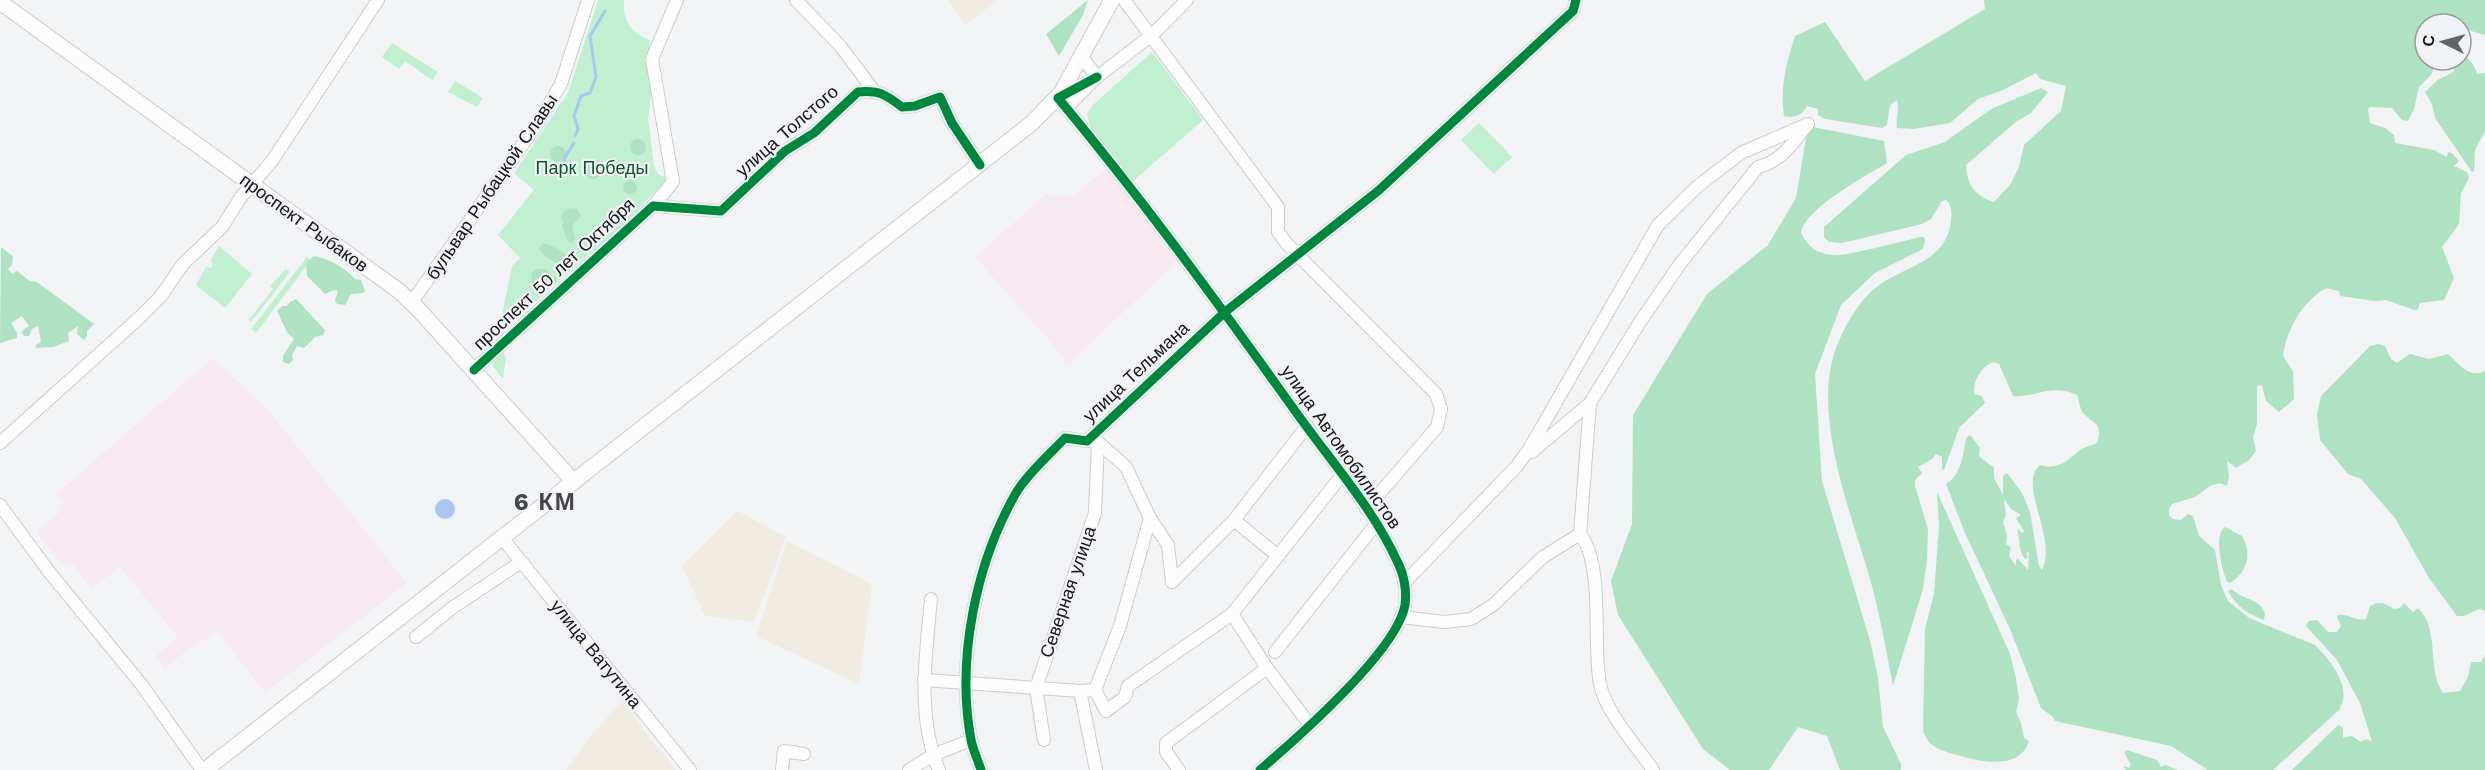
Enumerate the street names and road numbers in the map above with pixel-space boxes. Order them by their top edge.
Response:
street label: улица Толстого [731,81,842,181]
street label: бульвар Рыбацкой Славы [422,90,562,284]
street label: проспект Рыбаков [236,169,373,276]
street label: проспект 50 лет Октября [469,193,639,354]
street label: улица Тельмана [1078,316,1194,426]
street label: улица Автомобилистов [1277,361,1406,533]
street label: Северная улица [1035,522,1100,660]
street label: улица Ватутина [546,595,647,713]

